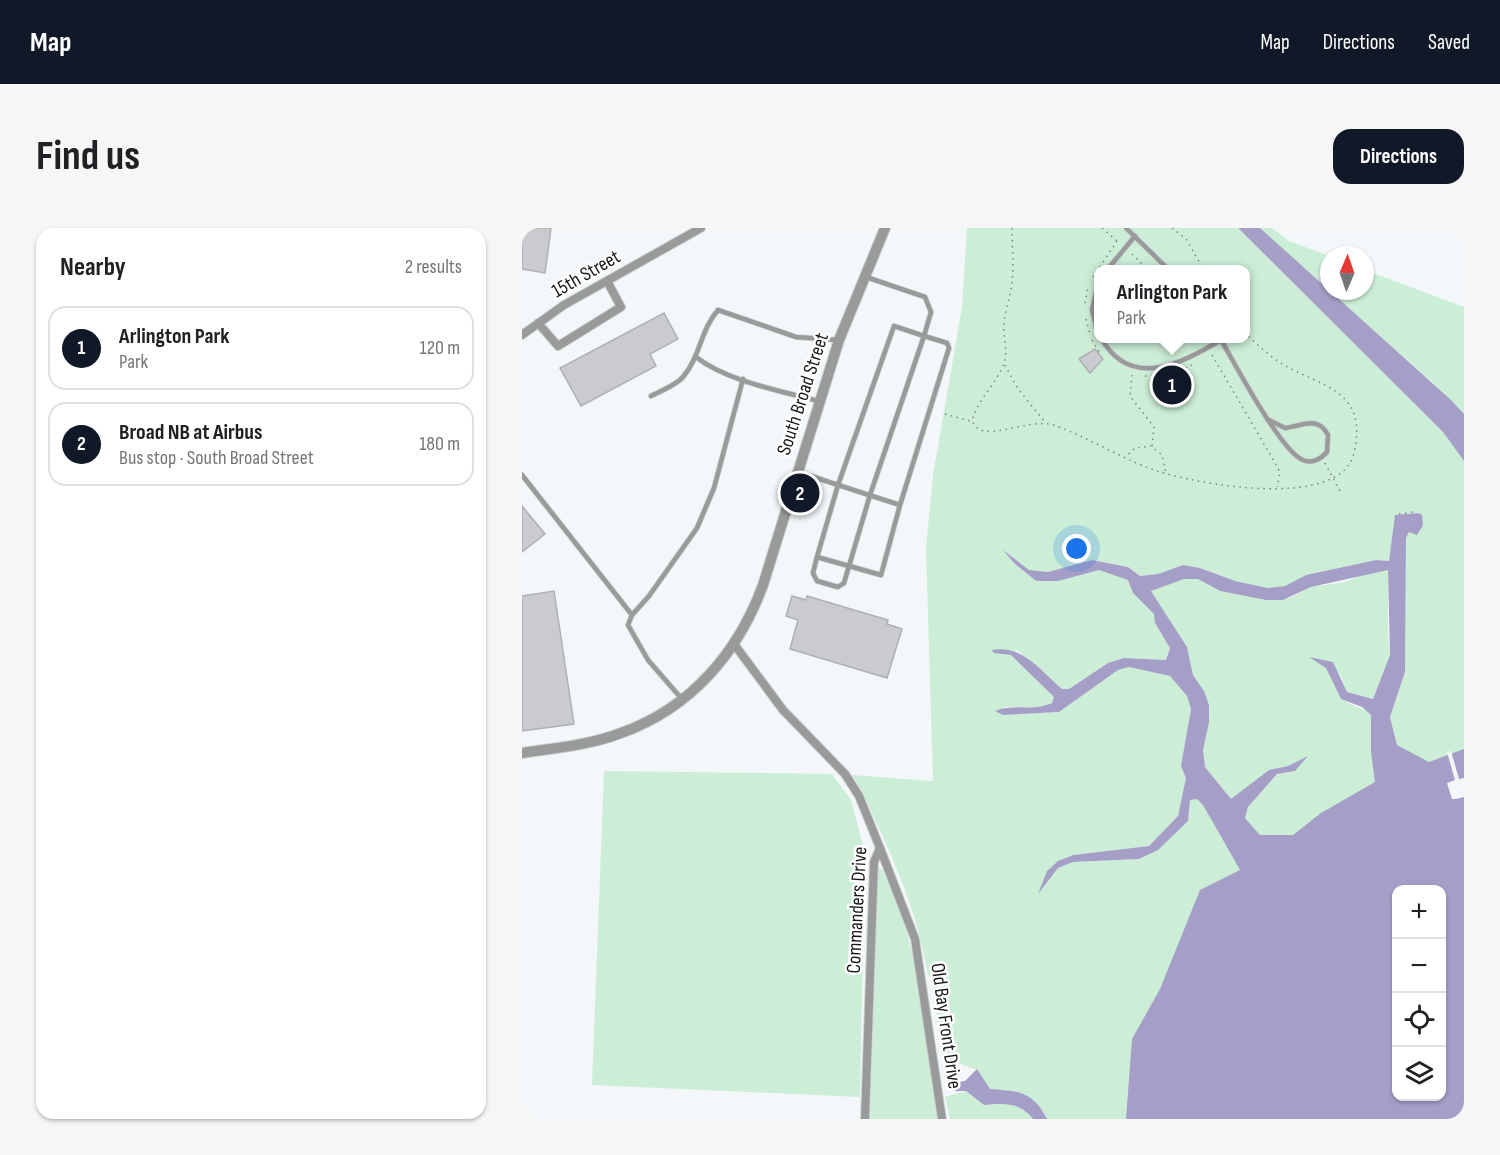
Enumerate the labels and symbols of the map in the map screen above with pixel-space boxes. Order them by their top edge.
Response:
street label: 15th Street [547,245,625,303]
north arrow [1320,246,1374,300]
street label: South Broad Street [772,330,834,458]
pin: 1 [1152,362,1192,408]
pin: 2 [780,470,820,516]
your location [1062,534,1091,563]
street label: Commanders Drive [842,846,872,974]
street label: Old Bay Front Drive [925,962,967,1090]

